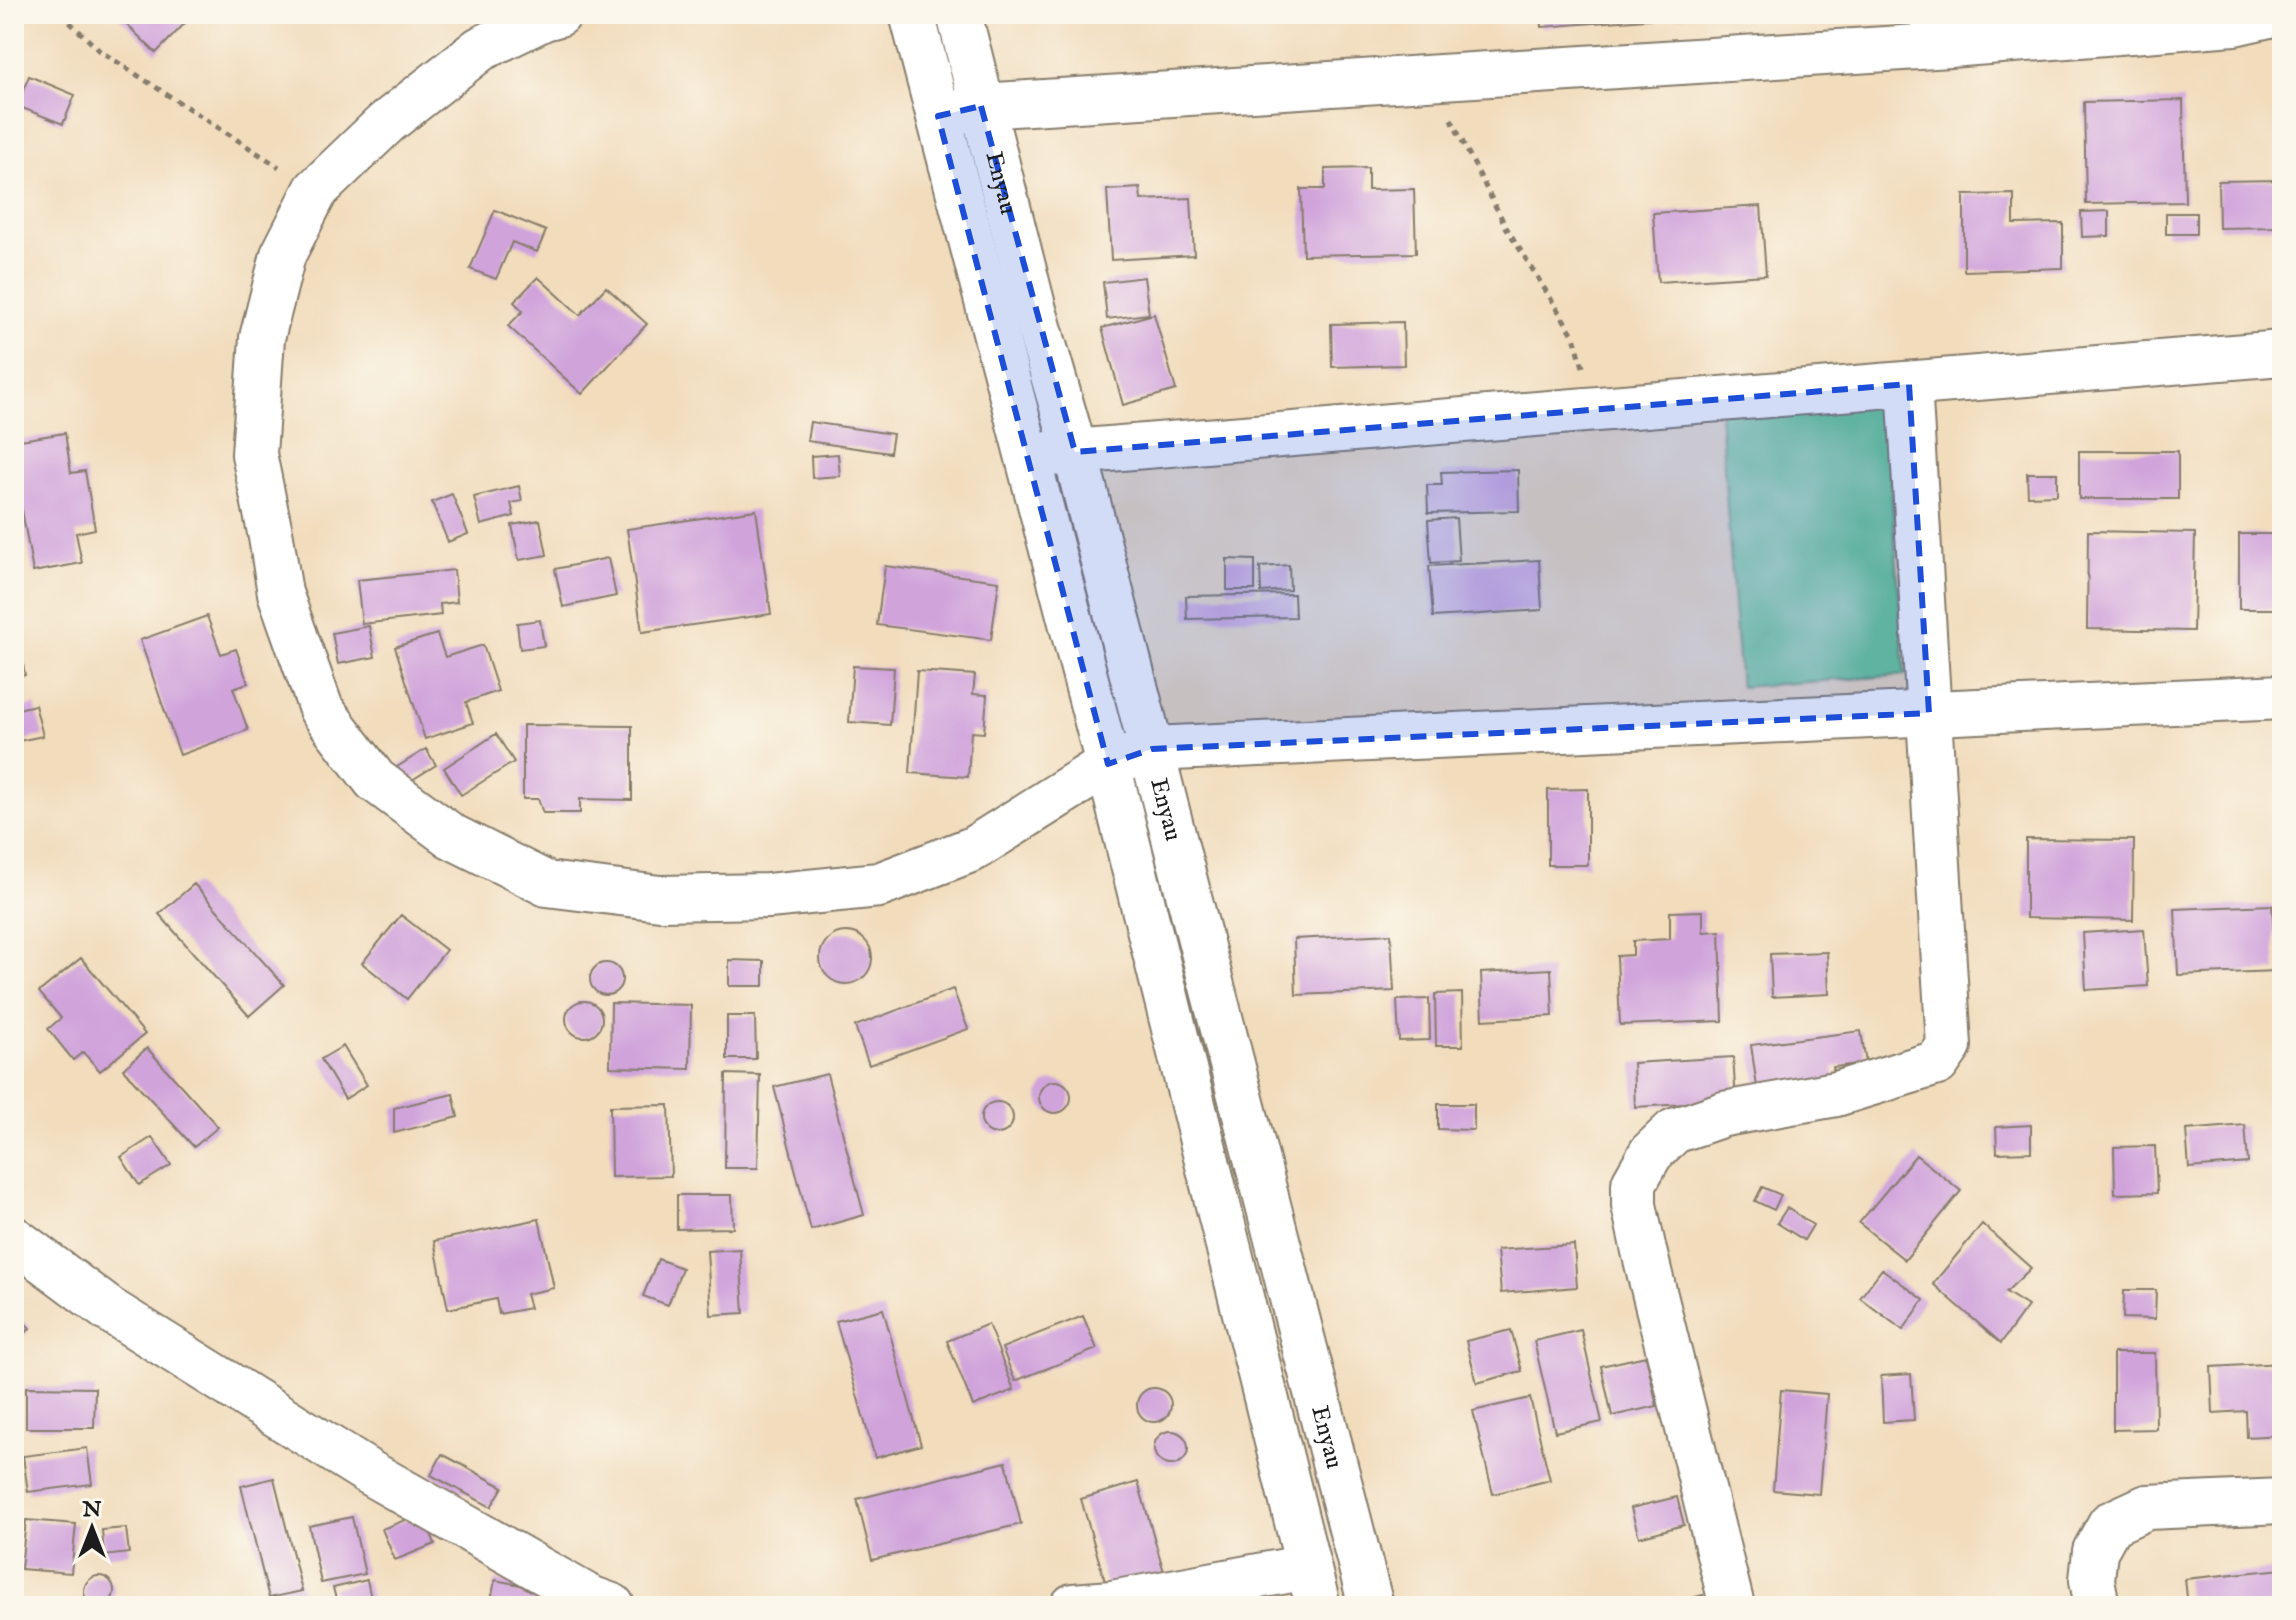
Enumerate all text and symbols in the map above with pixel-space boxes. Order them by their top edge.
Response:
street label: Enyau [977,148,1023,218]
street label: Enyau [1142,775,1188,844]
street label: Enyau [1303,1403,1349,1472]
north arrow [52,1488,132,1568]
text: N [81,1496,102,1524]

